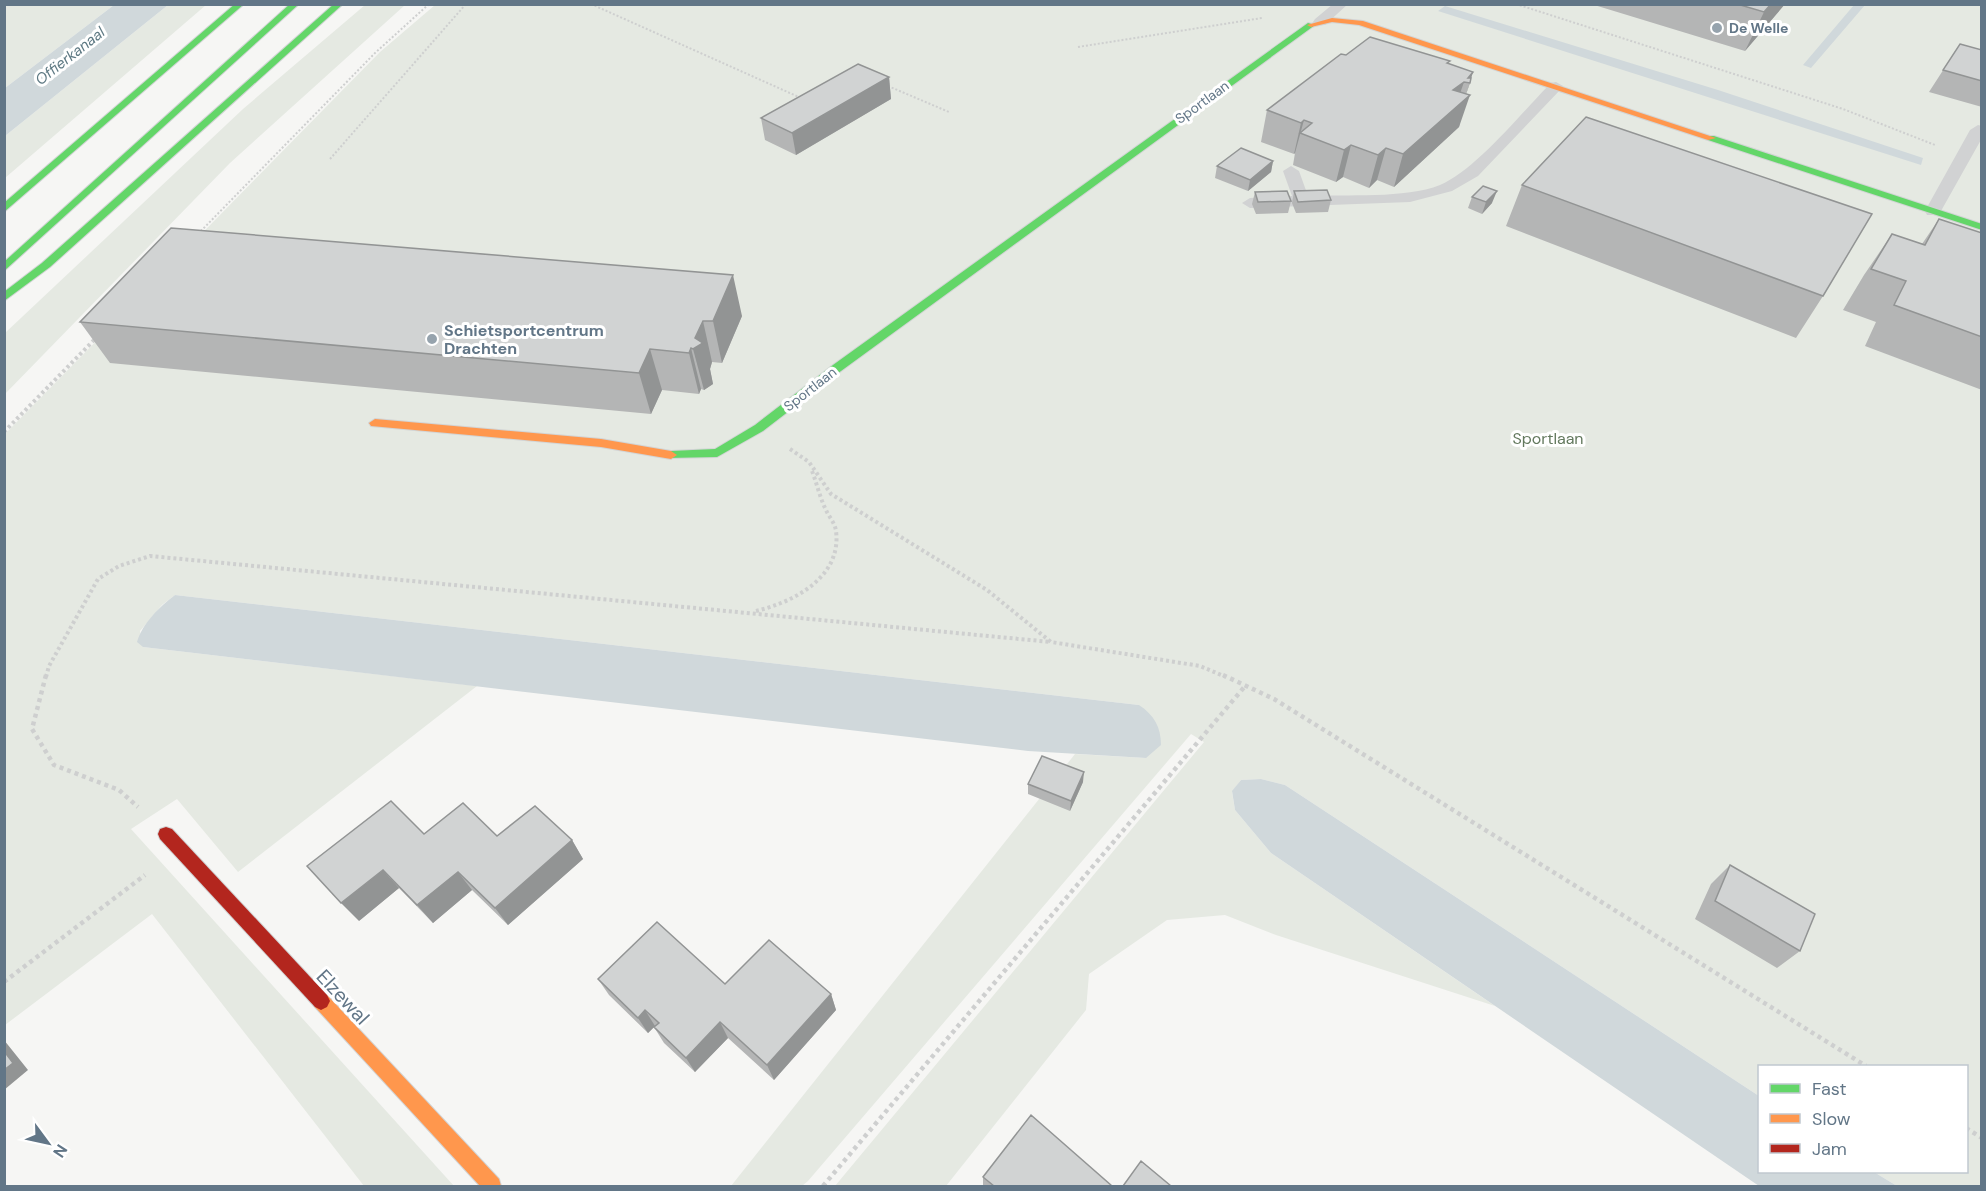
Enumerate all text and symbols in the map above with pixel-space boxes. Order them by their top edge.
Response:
place label: De Welle [1729,19,1788,37]
marker: De Welle [1710,21,1724,35]
water label: Offierkanaal [31,22,110,90]
street label: Sportlaan [1172,76,1232,128]
place label: Schietsportcentrum Drachten [444,320,604,359]
marker: Schietsportcentrum Drachten [425,332,439,346]
street label: Sportlaan [780,363,840,415]
park label: Sportlaan [1512,428,1584,449]
street label: Elzewal [311,964,375,1030]
legend [1758,1065,1968,1173]
text: Fast [1812,1077,1847,1101]
text: Slow [1812,1107,1851,1131]
north arrow [18,1113,78,1173]
text: Jam [1812,1137,1847,1161]
text: N [48,1140,72,1162]

